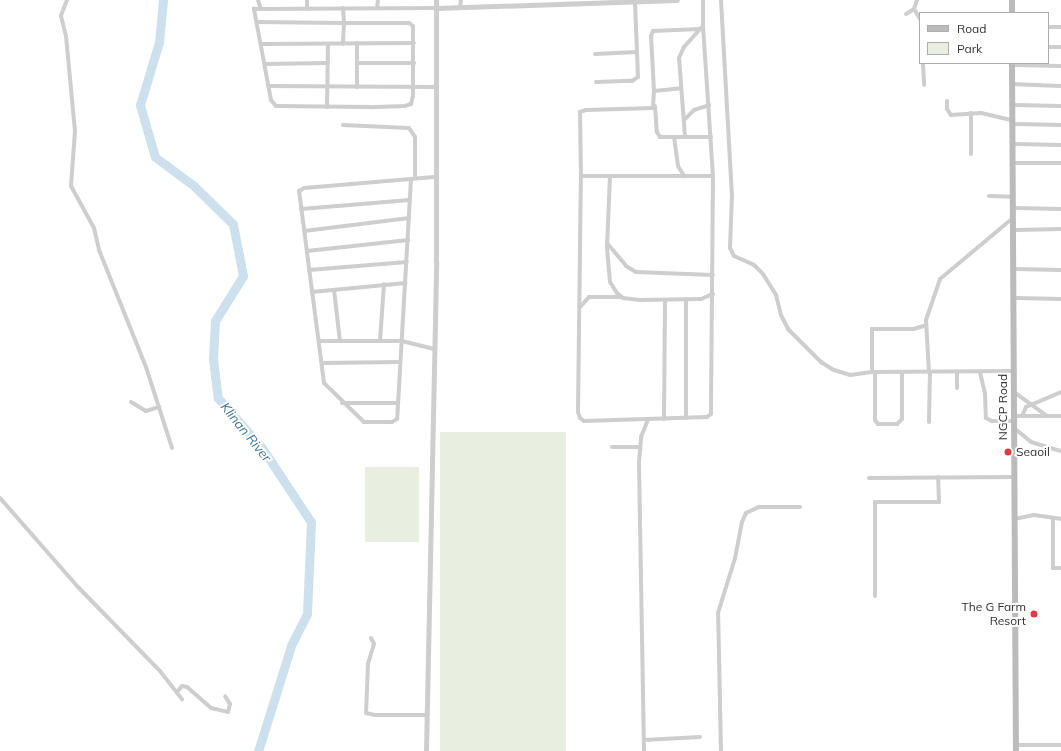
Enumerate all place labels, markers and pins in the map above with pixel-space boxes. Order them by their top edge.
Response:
place label: Seaoil [1016,445,1050,459]
marker: Seaoil [1003,447,1013,457]
place label: The G Farm Resort [962,600,1026,628]
marker: The G Farm Resort [1029,609,1039,619]

